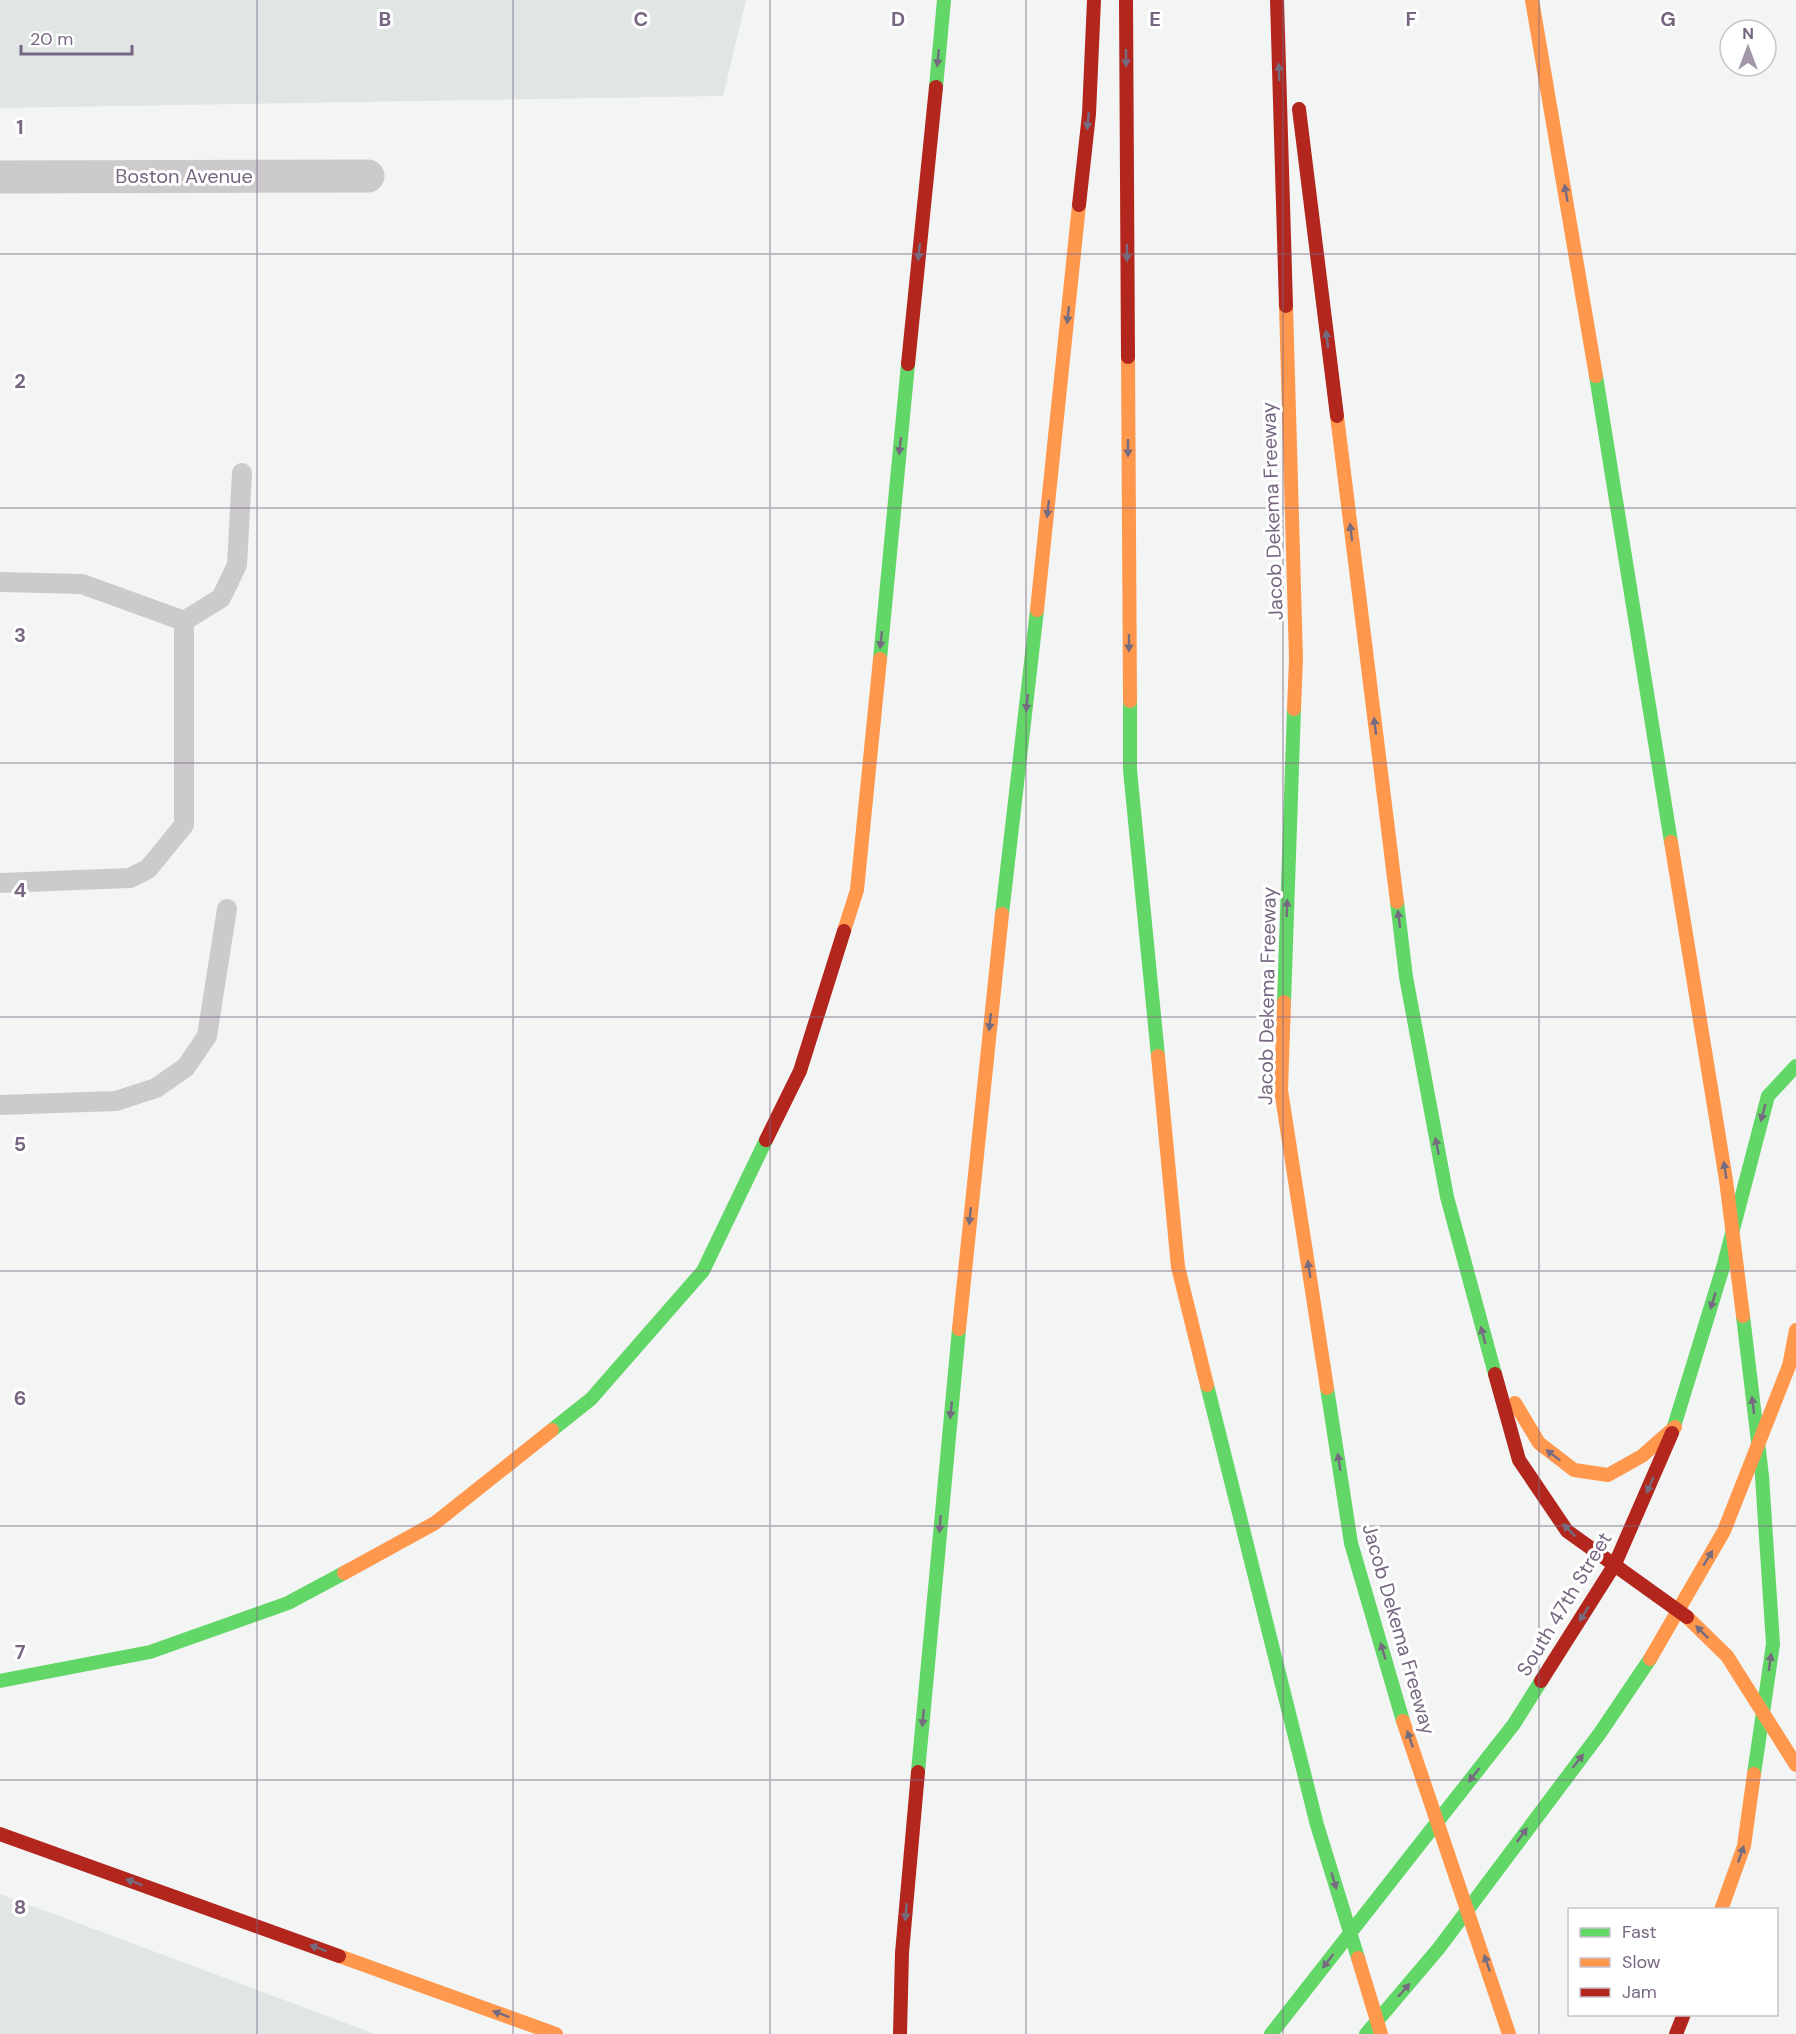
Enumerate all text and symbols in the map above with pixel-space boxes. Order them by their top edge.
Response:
text: B [379,6,391,32]
text: C [634,6,648,32]
text: D [891,6,905,32]
text: E [1149,6,1161,32]
text: F [1405,6,1417,32]
text: G [1660,6,1676,32]
scale bar [21,18,132,56]
north arrow [1718,18,1778,78]
text: N [1742,23,1754,44]
text: 20 m [30,27,73,51]
one-way arrow [933,49,943,68]
one-way arrow [1121,49,1131,68]
one-way arrow [1274,62,1284,81]
one-way arrow [1083,112,1093,131]
text: 1 [16,114,24,140]
street label: Boston Avenue [115,163,253,189]
one-way arrow [1561,184,1570,203]
one-way arrow [914,243,924,262]
one-way arrow [1122,244,1132,263]
one-way arrow [1063,306,1073,325]
one-way arrow [1323,329,1332,348]
text: 2 [14,368,26,394]
street label: Jacob Dekema Freeway [1255,401,1289,621]
one-way arrow [895,437,905,456]
one-way arrow [1123,439,1133,458]
one-way arrow [1043,500,1052,519]
one-way arrow [1346,523,1356,542]
text: 3 [14,622,26,648]
one-way arrow [876,631,886,650]
one-way arrow [1124,634,1134,653]
one-way arrow [1022,694,1032,713]
one-way arrow [1370,716,1380,735]
text: 4 [14,877,27,903]
street label: Jacob Dekema Freeway [1252,887,1282,1105]
one-way arrow [1282,899,1292,918]
one-way arrow [1394,910,1403,929]
one-way arrow [985,1013,995,1032]
one-way arrow [1758,1104,1768,1122]
text: 5 [14,1131,26,1157]
one-way arrow [1432,1136,1441,1155]
one-way arrow [1720,1160,1729,1179]
one-way arrow [965,1207,975,1226]
one-way arrow [1304,1260,1313,1279]
one-way arrow [1708,1292,1717,1310]
one-way arrow [1478,1326,1488,1344]
text: 6 [14,1385,26,1411]
one-way arrow [1748,1395,1758,1414]
one-way arrow [946,1401,956,1420]
one-way arrow [1546,1449,1561,1461]
one-way arrow [1334,1452,1343,1471]
one-way arrow [1645,1477,1654,1494]
one-way arrow [935,1514,945,1533]
street label: Jacob Dekema Freeway [1356,1520,1442,1738]
one-way arrow [1562,1523,1576,1537]
street label: South 47th Street [1511,1527,1617,1681]
one-way arrow [1703,1550,1714,1566]
one-way arrow [1578,1606,1589,1622]
one-way arrow [1696,1626,1710,1640]
text: 7 [15,1639,26,1665]
one-way arrow [1378,1642,1387,1660]
one-way arrow [1765,1652,1775,1671]
one-way arrow [918,1709,928,1728]
one-way arrow [1404,1730,1414,1748]
one-way arrow [1571,1754,1583,1769]
one-way arrow [1468,1767,1480,1782]
one-way arrow [1516,1827,1528,1843]
one-way arrow [1737,1845,1746,1863]
one-way arrow [1330,1872,1339,1890]
one-way arrow [125,1877,143,1886]
text: 8 [14,1894,26,1920]
one-way arrow [901,1903,911,1922]
legend [1568,1908,1778,2016]
text: Fast [1622,1920,1657,1944]
one-way arrow [309,1943,327,1953]
text: Slow [1622,1950,1661,1974]
one-way arrow [1321,1953,1334,1969]
one-way arrow [1481,1954,1491,1972]
text: Jam [1622,1980,1657,2004]
one-way arrow [1397,1983,1410,1998]
one-way arrow [492,2009,510,2019]

